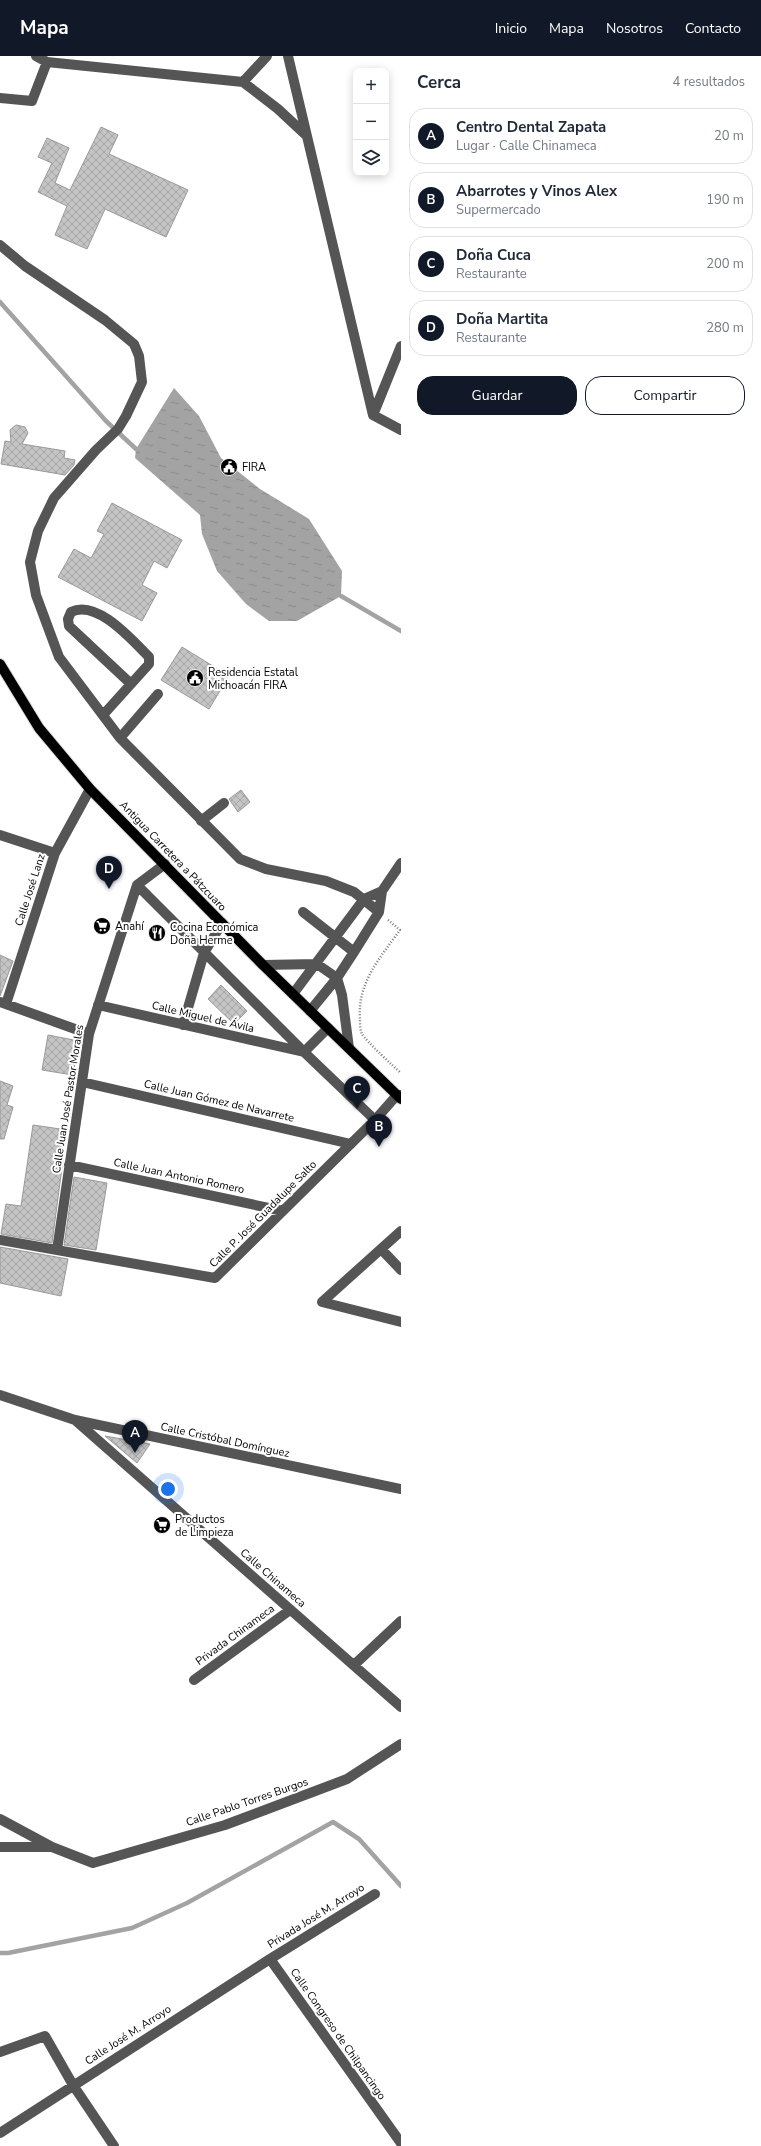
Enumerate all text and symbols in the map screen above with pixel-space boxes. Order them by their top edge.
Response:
text: Mapa [20,15,69,41]
text: Inicio [495,19,527,38]
text: Mapa [549,19,584,38]
text: Nosotros [606,19,663,38]
text: Contacto [685,19,741,38]
map controls [353,68,389,176]
button: + [353,68,389,104]
text: Cerca [417,71,461,94]
text: 4 resultados [673,73,745,91]
button: − [353,104,389,140]
text: Centro Dental Zapata [456,117,606,137]
text: A [426,127,436,145]
text: 20 m [714,127,744,145]
text: Lugar · Calle Chinameca [456,137,597,155]
button: layers [353,140,389,176]
text: Abarrotes y Vinos Alex [456,181,617,201]
text: B [427,191,435,209]
text: 190 m [706,191,744,209]
text: Supermercado [456,201,541,219]
text: Doña Cuca [456,245,531,265]
text: C [427,255,435,273]
text: 200 m [706,255,744,273]
text: Restaurante [456,265,527,283]
text: Doña Martita [456,309,548,329]
text: D [426,319,436,337]
text: 280 m [706,319,744,337]
text: Restaurante [456,329,527,347]
button: Guardar [417,376,577,415]
button: Compartir [585,376,745,415]
public building icon: FIRA [219,457,239,477]
place label: FIRA [242,460,266,475]
place label: Residencia Estatal Michoacán FIRA [208,665,299,693]
public building icon: Residencia Estatal Michoacán FIRA [185,668,205,688]
street label: Antigua Carretera a Pátzcuaro [116,798,230,914]
street label: Calle José Lanz [11,852,49,928]
pin: D [96,856,122,889]
supermarket icon: Anahí [92,916,112,936]
place label: Anahí [115,919,145,934]
place label: Cocina Económica Doña Herme [170,920,259,948]
restaurant icon: Cocina Económica Doña Herme [147,923,167,943]
street label: Calle Miguel de Ávila [150,997,256,1036]
street label: Calle Juan José Pastor Morales [49,1024,87,1174]
street label: Calle Juan Gómez de Navarrete [142,1076,296,1126]
pin: C [344,1076,370,1109]
pin: B [366,1114,392,1147]
street label: Calle Juan Antonio Romero [112,1155,246,1197]
street label: Calle P. José Guadalupe Salto [206,1157,320,1271]
street label: Calle Cristóbal Domínguez [159,1419,291,1461]
pin: A [122,1420,148,1453]
your location [158,1479,178,1499]
place label: Productos de Limpieza [175,1512,234,1540]
supermarket icon: Productos de Limpieza [152,1515,172,1535]
street label: Calle Chinameca [237,1545,309,1611]
street label: Privada Chinameca [192,1601,278,1669]
street label: Calle Pablo Torres Burgos [184,1774,310,1830]
street label: Privada José M. Arroyo [265,1880,367,1952]
street label: Calle Congreso de Chilpancingo [287,1965,389,2103]
street label: Calle José M. Arroyo [82,2001,174,2069]

